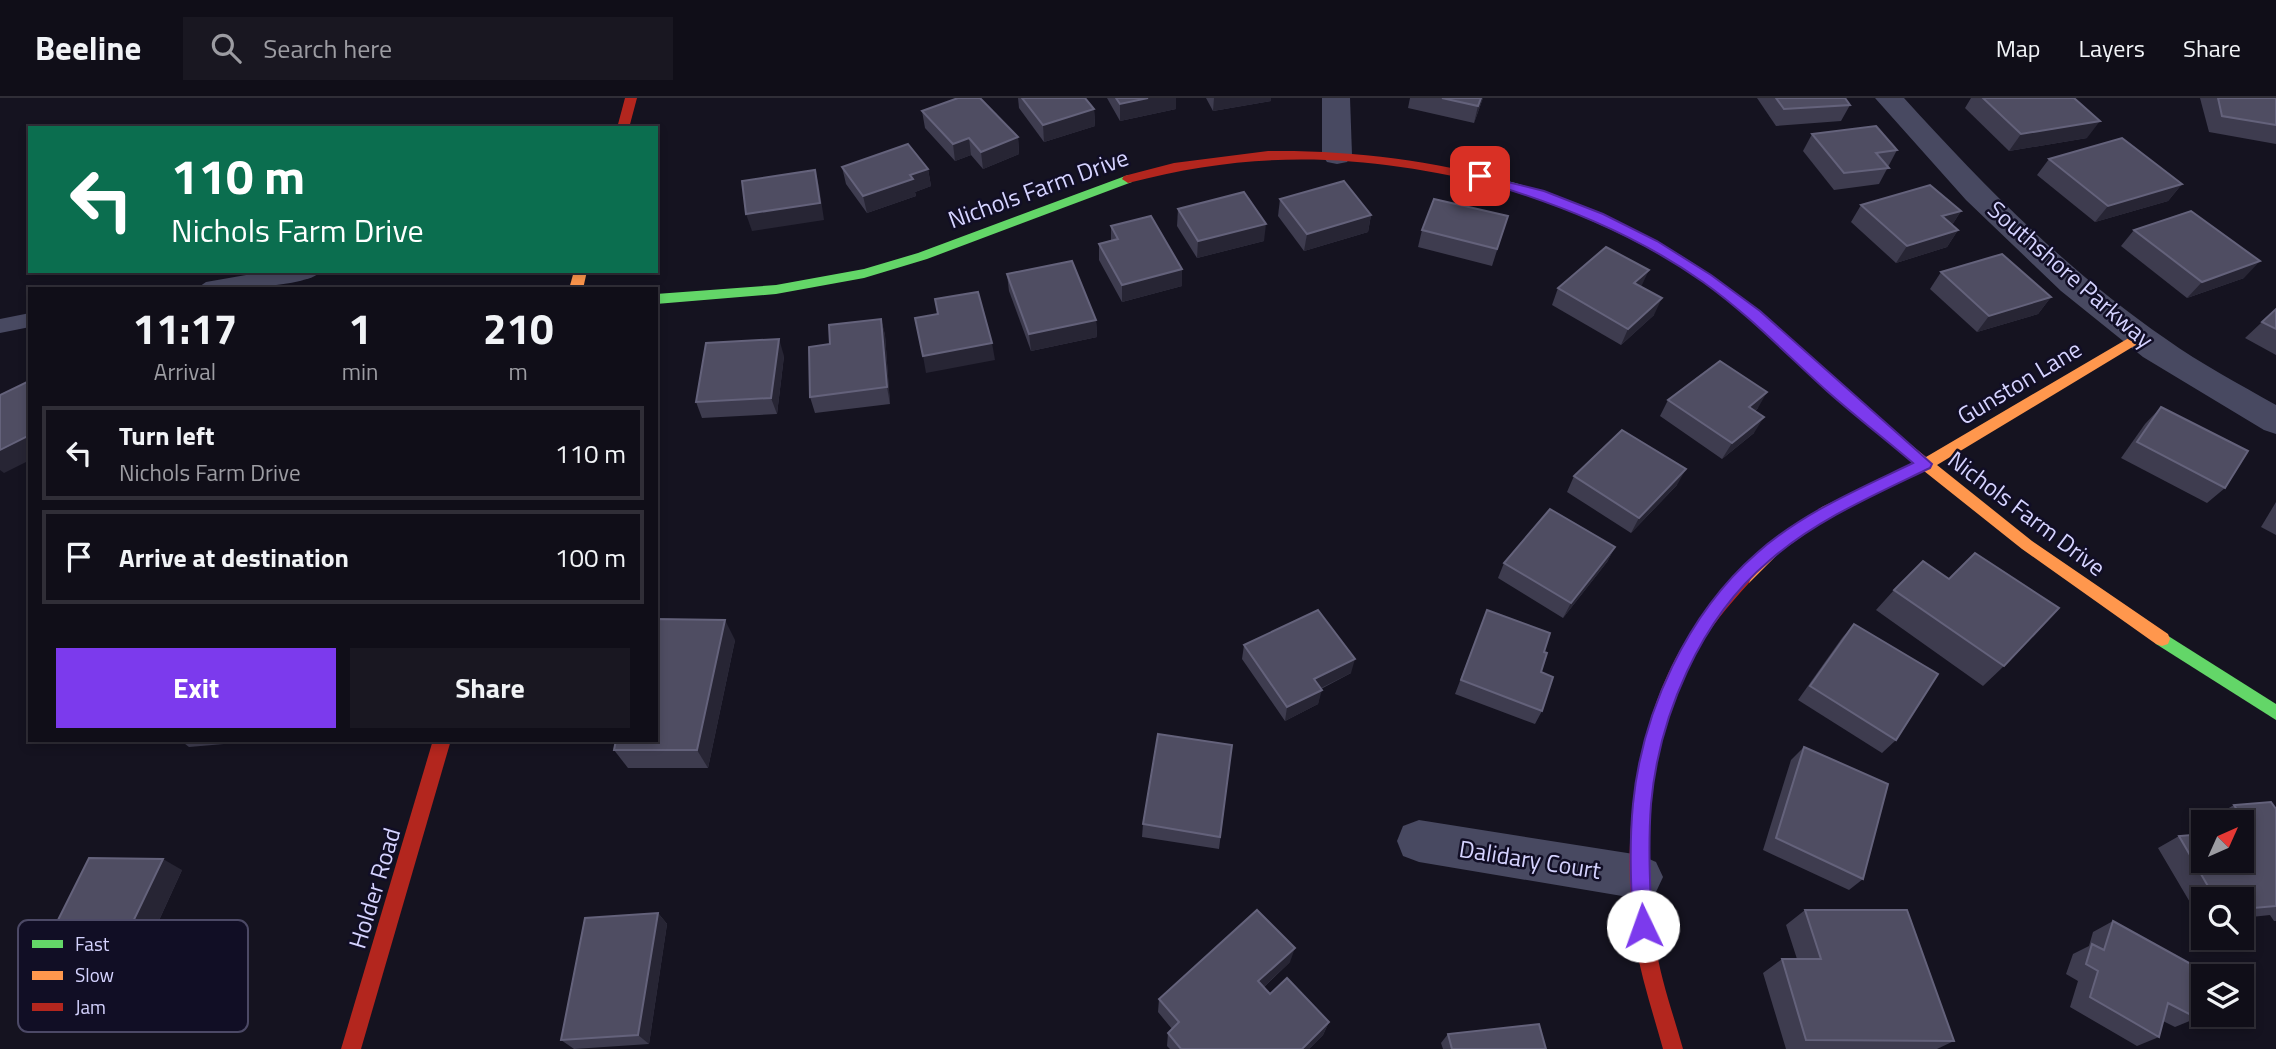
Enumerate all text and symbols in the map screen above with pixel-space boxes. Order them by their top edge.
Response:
search box [183,17,673,80]
text: Beeline [35,23,141,73]
icon: search [207,29,245,67]
text: Search here [263,29,392,68]
text: Map [1996,30,2041,66]
text: Layers [2079,30,2145,66]
text: Share [2183,30,2241,66]
text: 110 m [171,138,305,213]
street label: Nichols Farm Drive [943,139,1133,237]
pin [1450,146,1510,206]
icon: left [56,154,147,245]
icon: arrive [1461,157,1499,195]
street label: Southshore Parkway [1980,192,2162,357]
text: Nichols Farm Drive [171,206,424,254]
text: 11:17 [132,296,237,360]
text: 1 [348,296,372,360]
text: 210 [483,296,553,360]
street label: Gunston Lane [1950,331,2088,433]
text: Arrival [154,354,216,389]
text: min [342,354,378,389]
text: m [509,354,528,389]
text: Turn left [119,416,214,455]
icon: left [60,434,98,472]
text: 110 m [555,434,626,473]
street label: Nichols Farm Drive [1941,442,2113,584]
text: Nichols Farm Drive [119,455,301,490]
icon: arrive [60,538,98,576]
text: Arrive at destination [119,538,349,577]
text: 100 m [555,538,626,577]
button: Exit [56,648,336,728]
button: Share [350,648,630,728]
north arrow [2191,810,2254,873]
map controls [2191,810,2254,1027]
street label: Holder Road [339,823,409,953]
street label: Dalidary Court [1456,830,1604,888]
button: search [2191,887,2254,950]
position arrow [1606,889,1680,963]
legend [18,920,248,1032]
text: Fast [75,929,110,958]
text: Slow [75,960,114,989]
button: layers [2191,964,2254,1027]
text: Jam [75,992,106,1021]

